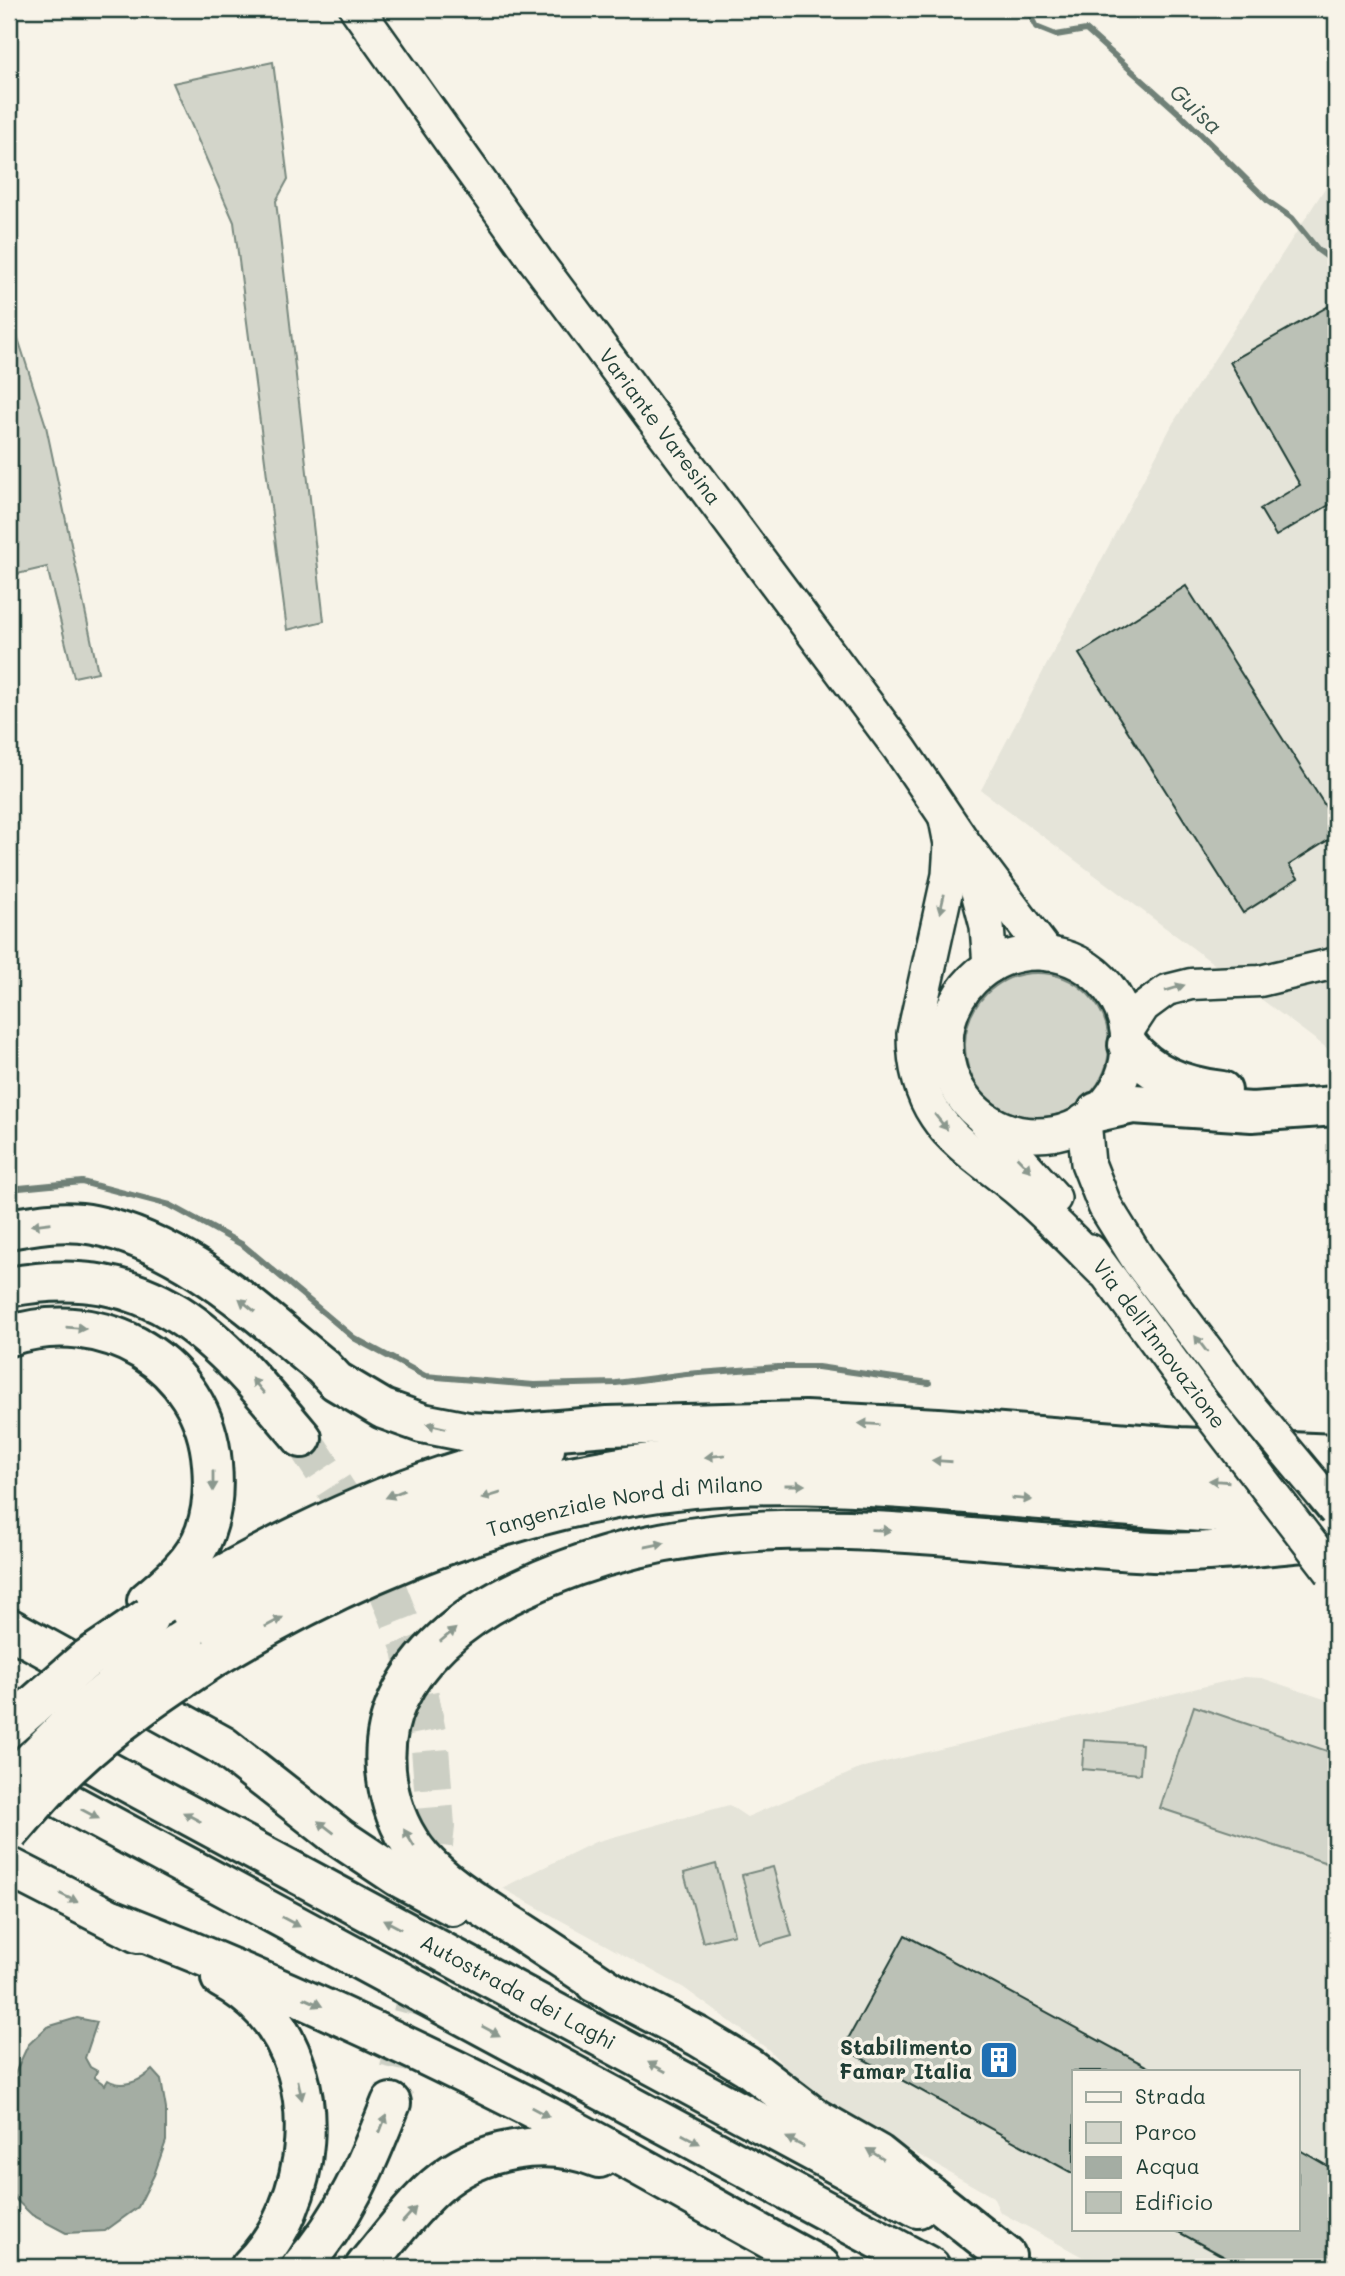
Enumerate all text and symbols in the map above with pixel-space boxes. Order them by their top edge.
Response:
water label: Guisa [1164,76,1230,140]
street label: Variante Varesina [594,342,728,510]
one-way arrow [937,893,948,915]
one-way arrow [1164,983,1185,993]
one-way arrow [934,1112,949,1130]
one-way arrow [1016,1156,1033,1173]
one-way arrow [30,1218,52,1229]
street label: Via dell'Innovazione [1088,1253,1233,1433]
one-way arrow [239,1298,257,1313]
one-way arrow [65,1323,87,1334]
one-way arrow [1195,1335,1209,1353]
one-way arrow [251,1377,266,1394]
one-way arrow [858,1418,880,1429]
one-way arrow [425,1421,447,1432]
one-way arrow [704,1451,726,1462]
one-way arrow [931,1455,953,1466]
street label: Tangenziale Nord di Milano [483,1469,763,1542]
one-way arrow [207,1470,219,1492]
one-way arrow [1208,1475,1230,1486]
one-way arrow [785,1479,807,1491]
one-way arrow [384,1489,405,1500]
one-way arrow [481,1491,502,1501]
one-way arrow [1012,1494,1034,1505]
one-way arrow [870,1525,892,1536]
one-way arrow [644,1539,666,1550]
one-way arrow [264,1617,284,1628]
one-way arrow [440,1628,457,1643]
one-way arrow [81,1808,101,1820]
one-way arrow [182,1811,202,1823]
one-way arrow [317,1821,335,1835]
one-way arrow [403,1829,415,1848]
one-way arrow [59,1892,79,1904]
one-way arrow [281,1916,301,1928]
one-way arrow [382,1919,402,1930]
street label: Autostrada dei Laghi [416,1927,621,2055]
one-way arrow [303,1996,323,2008]
one-way arrow [481,2025,501,2036]
place label: Stabilimento Famar Italia [839,2033,972,2084]
building icon: Stabilimento Famar Italia [978,2039,1020,2081]
one-way arrow [647,2061,667,2073]
legend [1072,2070,1300,2230]
one-way arrow [294,2079,305,2101]
text: Strada [1135,2082,1206,2109]
one-way arrow [530,2106,550,2117]
one-way arrow [378,2113,389,2134]
text: Parco [1135,2118,1196,2145]
one-way arrow [681,2133,701,2145]
one-way arrow [785,2136,805,2148]
one-way arrow [865,2147,885,2160]
text: Acqua [1135,2152,1200,2179]
text: Edificio [1135,2188,1213,2215]
one-way arrow [401,2206,417,2224]

